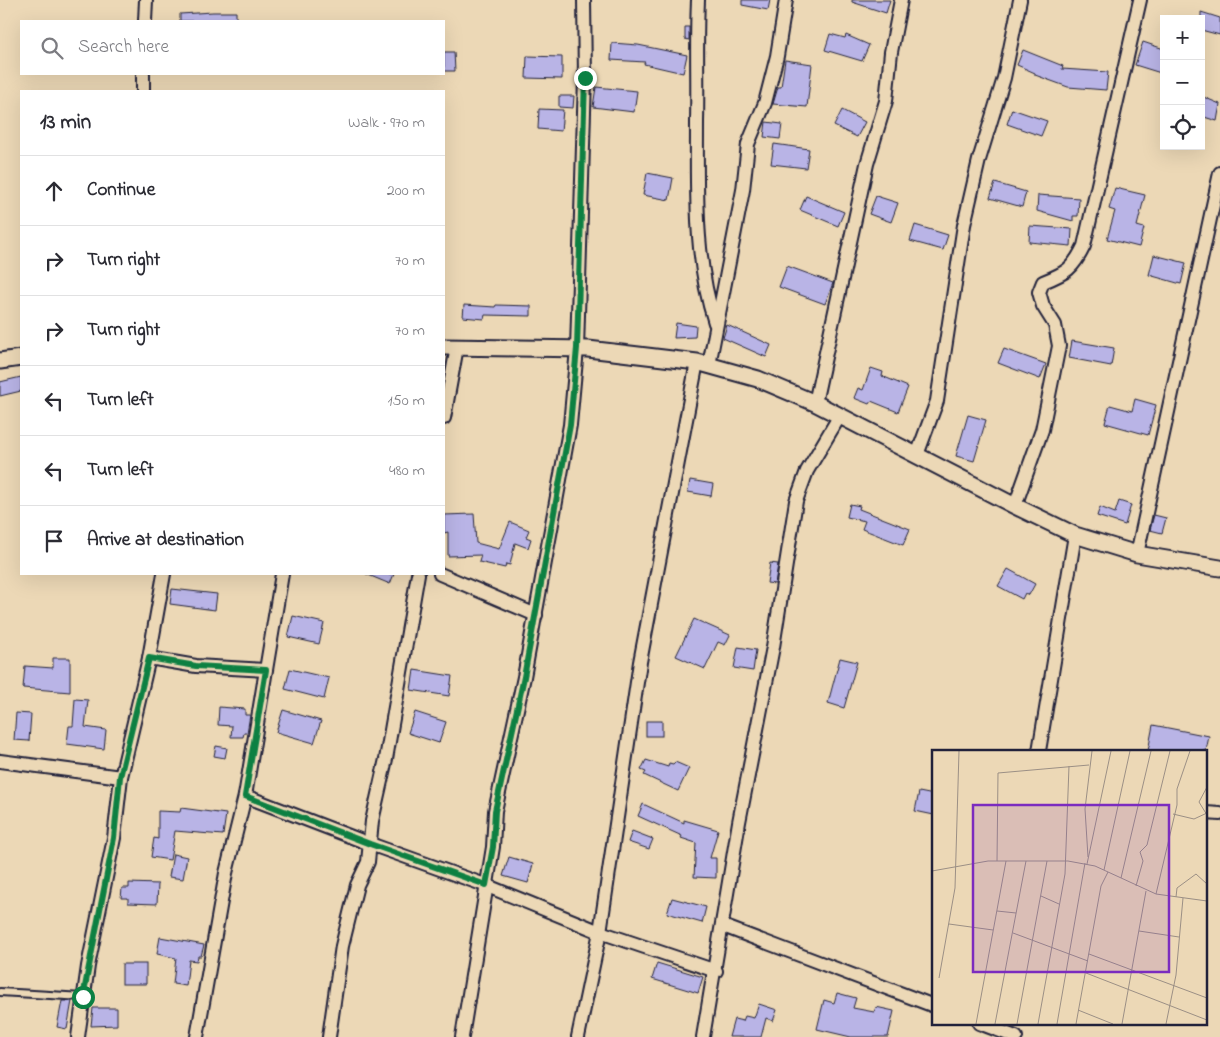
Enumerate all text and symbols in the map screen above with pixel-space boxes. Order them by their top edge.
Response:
map controls [1160,15,1205,150]
button: + [1160,15,1205,60]
search box [20,20,445,75]
icon: search [38,34,66,62]
text: Search here [78,34,169,61]
button: − [1160,60,1205,105]
route end [574,67,597,90]
button: locate [1160,105,1205,150]
text: 13 min [40,108,91,138]
text: Walk · 970 m [348,111,425,135]
icon: ahead [40,177,68,205]
text: Continue [87,177,155,204]
text: 200 m [387,179,425,203]
icon: right [40,247,68,275]
text: Turn right [87,247,160,274]
text: 70 m [395,249,425,273]
icon: right [40,317,68,345]
text: Turn right [87,317,160,344]
text: 70 m [395,319,425,343]
icon: left [40,387,68,415]
text: Turn left [87,387,154,414]
text: 150 m [387,389,425,413]
icon: left [40,457,68,485]
text: Turn left [87,457,154,484]
text: 480 m [389,459,425,483]
icon: arrive [40,527,68,555]
text: Arrive at destination [87,527,244,554]
inset map [932,750,1208,1024]
route start [72,986,95,1009]

